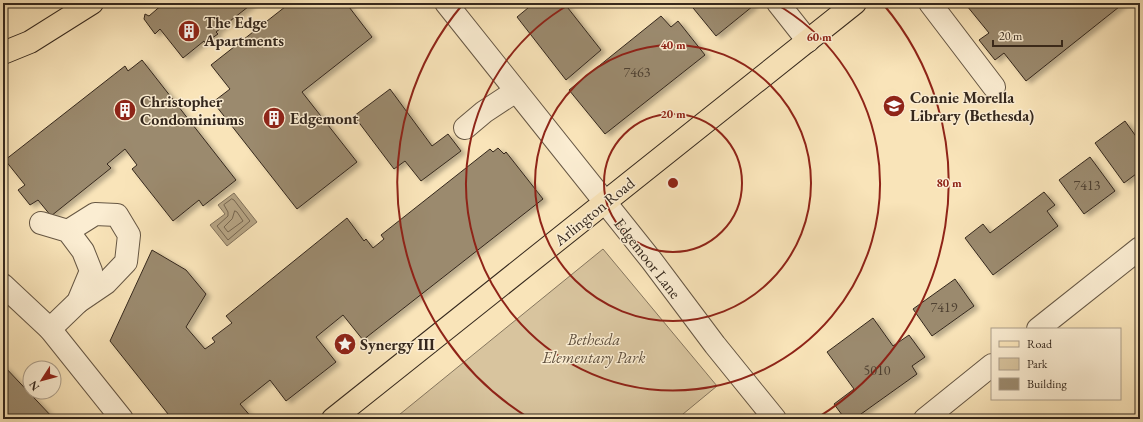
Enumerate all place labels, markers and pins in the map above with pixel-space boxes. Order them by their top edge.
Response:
place label: The Edge Apartments [203,12,284,51]
building icon: The Edge Apartments [176,18,202,44]
place label: Connie Morella Library (Bethesda) [910,87,1034,126]
place label: Christopher Condominiums [140,91,244,130]
school or university icon: Connie Morella Library (Bethesda) [881,93,907,119]
building icon: Christopher Condominiums [112,97,138,123]
building icon: Edgemont [261,105,287,131]
place label: Edgemont [290,108,358,129]
centre of rings [666,176,680,190]
place icon: Synergy III [332,331,358,357]
place label: Synergy III [360,334,435,355]

